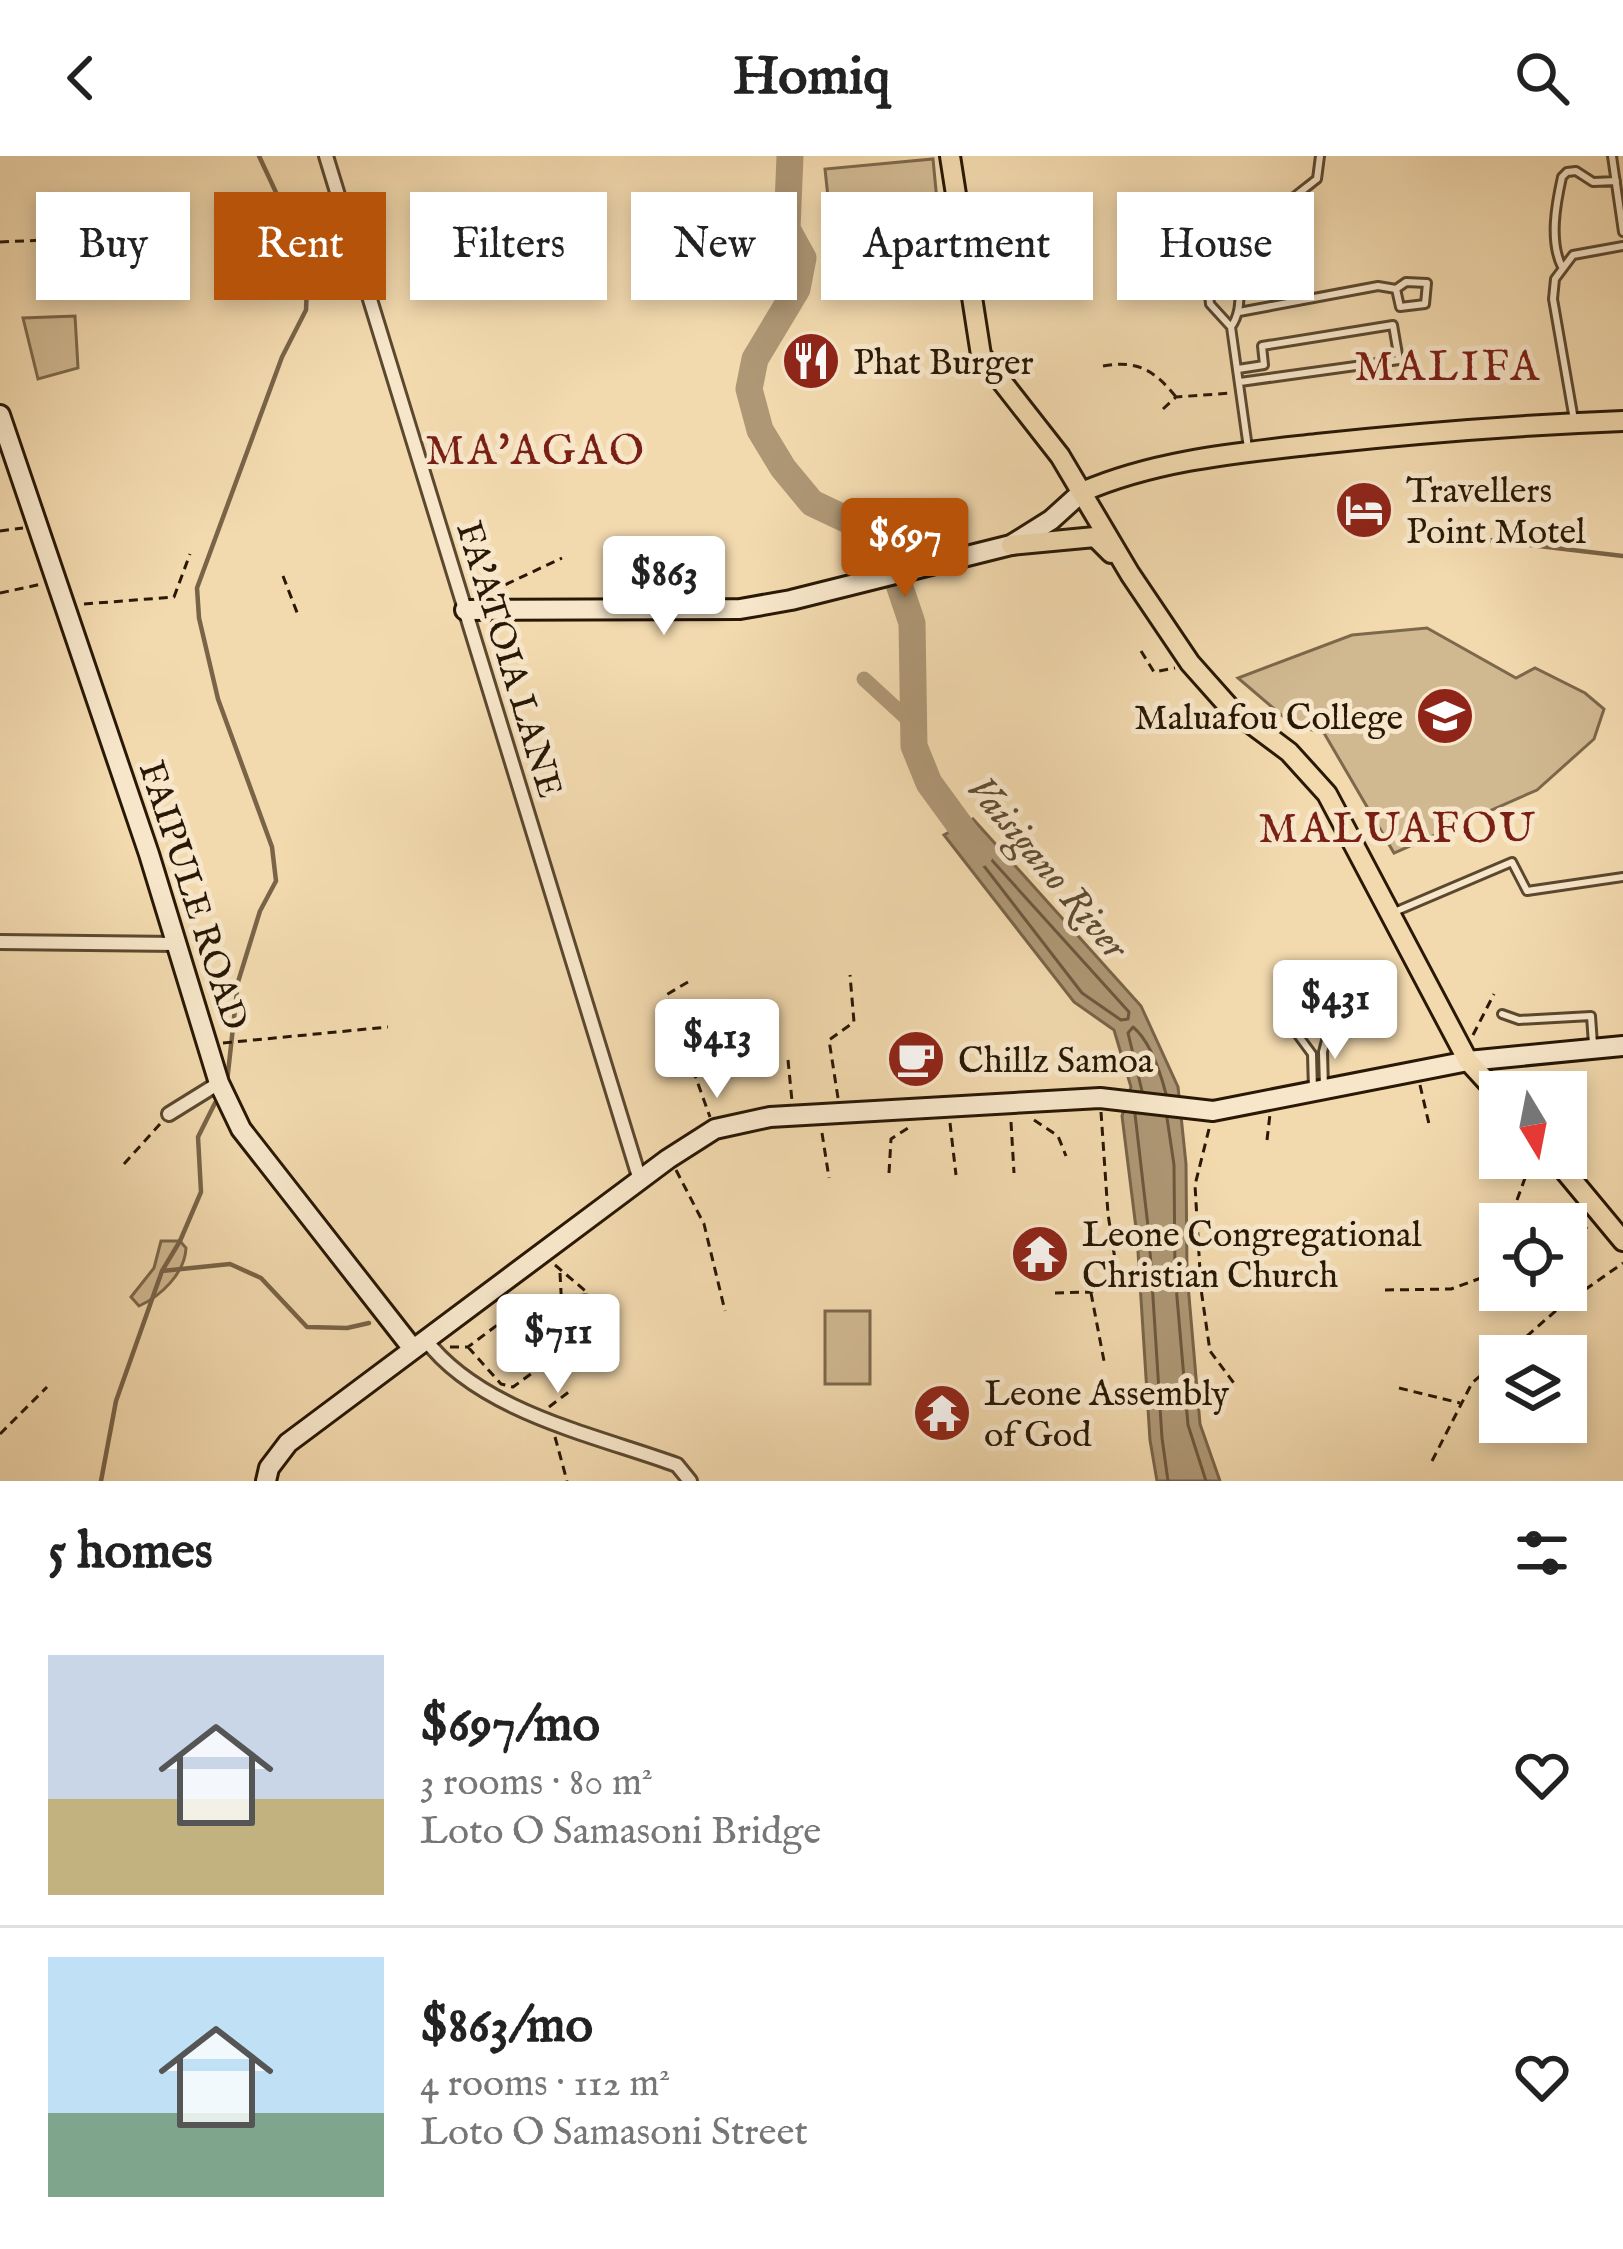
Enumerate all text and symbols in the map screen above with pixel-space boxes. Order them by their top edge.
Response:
text: Homiq [733,44,890,113]
icon: back [48,45,114,111]
icon: search [1509,45,1575,111]
chip: Buy [36,192,190,300]
chip: Rent [214,192,386,300]
chip: Filters [410,192,607,300]
chip: New [631,192,797,300]
chip: Apartment [821,192,1093,300]
chip: House [1117,192,1314,300]
restaurant icon: Phat Burger [780,330,842,392]
place label: Phat Burger [853,341,1034,387]
district label: MALIFA [1354,342,1542,395]
district label: MA'AGAO [425,426,647,479]
place label: Travellers Point Motel [1406,469,1586,556]
hotel icon: Travellers Point Motel [1333,479,1395,541]
pin: $697 [834,498,976,600]
text: $697 [868,512,942,561]
street label: FA'ATOIA LANE [444,516,572,804]
pin: $863 [593,536,735,638]
text: $863 [630,550,698,599]
school or university icon: Maluafou College [1414,685,1476,747]
place label: Maluafou College [1134,696,1403,742]
street label: FAIPULE ROAD [127,756,257,1036]
water label: Vaisigano River [954,766,1139,972]
district label: MALUAFOU [1258,804,1538,857]
pin: $431 [1264,960,1406,1062]
text: $431 [1300,974,1370,1023]
pin: $413 [646,999,788,1101]
text: $413 [682,1013,752,1062]
cafe icon: Chillz Samoa [885,1028,947,1090]
place label: Chillz Samoa [958,1039,1154,1085]
north arrow [1479,1071,1587,1179]
map controls [1479,1071,1587,1443]
button: locate [1479,1203,1587,1311]
place label: Leone Congregational Christian Church [1082,1213,1422,1300]
temple icon: Leone Congregational Christian Church [1009,1223,1071,1285]
pin: $711 [487,1294,629,1396]
text: $711 [524,1308,592,1357]
button: layers [1479,1335,1587,1443]
place label: Leone Assembly of God [984,1372,1230,1459]
temple icon: Leone Assembly of God [911,1382,973,1444]
icon: filters [1509,1520,1575,1586]
text: 5 homes [48,1521,213,1586]
text: $697/mo [420,1694,600,1759]
icon: home [144,1703,288,1847]
icon: heart [1509,1742,1575,1808]
text: 3 rooms · 80 m² [420,1759,653,1808]
text: Loto O Samasoni Bridge [420,1808,821,1857]
text: $863/mo [420,1995,593,2060]
icon: home [144,2005,288,2149]
icon: heart [1509,2044,1575,2110]
text: 4 rooms · 112 m² [420,2060,670,2109]
text: Loto O Samasoni Street [420,2109,808,2158]

